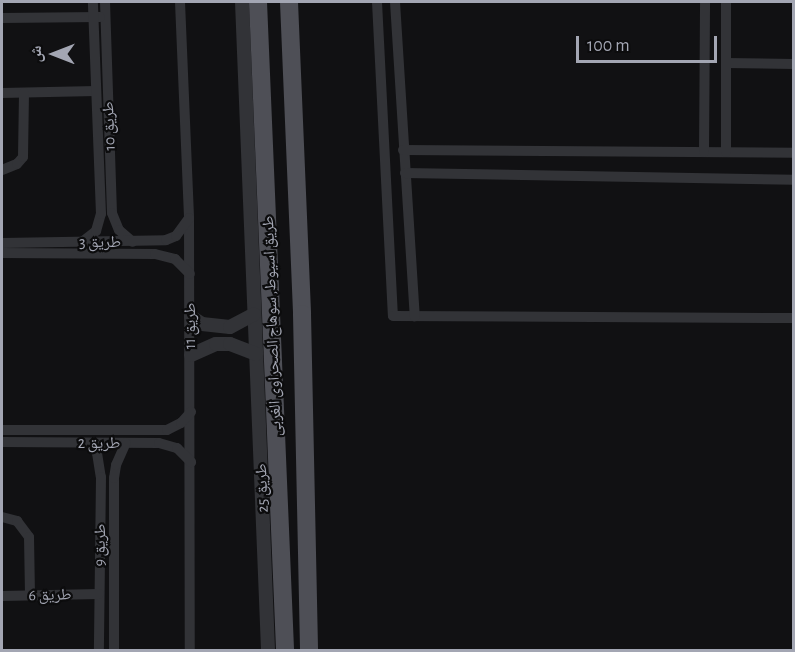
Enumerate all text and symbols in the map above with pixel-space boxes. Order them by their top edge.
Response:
north arrow [24,24,84,84]
scale bar [579,24,720,62]
text: 100 m [587,37,630,55]
text: ش [28,46,44,63]
street label: طريق 10 [99,101,119,151]
street label: طريق اسيوط, سوهاج الصحراوى الغربى [259,215,285,437]
street label: طريق 3 [79,232,121,252]
street label: طريق 11 [180,303,200,349]
street label: طريق 2 [78,433,120,453]
street label: طريق 25 [252,463,272,513]
street label: طريق 9 [90,523,110,567]
street label: طريق 6 [28,585,72,605]

